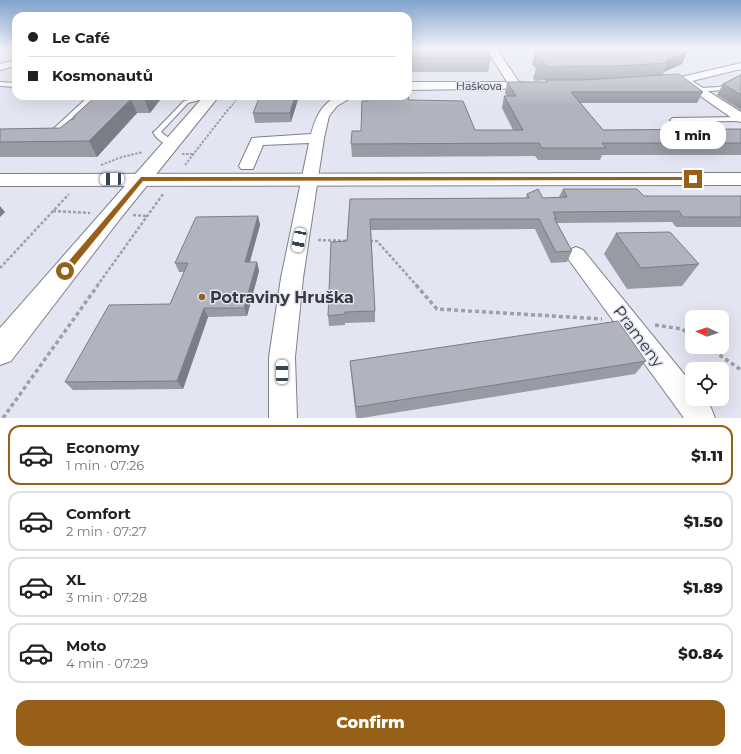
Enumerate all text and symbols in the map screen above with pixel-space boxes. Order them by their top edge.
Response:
text: Le Café [52,28,110,47]
text: Kosmonautů [52,66,153,85]
street label: Haškova [456,79,502,93]
callout: 1 min [660,121,726,149]
text: 1 min [675,127,711,143]
route end [684,170,702,188]
car [100,173,124,185]
car [291,227,307,253]
route start [56,262,74,280]
place label: Potraviny Hruška [210,288,354,307]
marker: Potraviny Hruška [197,292,207,302]
street label: Prameny [609,302,668,371]
north arrow [685,310,729,354]
map controls [685,310,729,406]
car [276,360,288,384]
button: locate [685,362,729,406]
icon: car [18,437,54,473]
text: Economy [66,438,139,457]
text: $1.11 [691,446,723,465]
text: 1 min · 07:26 [66,457,144,473]
icon: car [18,503,54,539]
text: Comfort [66,504,131,523]
text: $1.50 [684,512,723,531]
text: 2 min · 07:27 [66,523,147,539]
icon: car [18,569,54,605]
text: XL [66,570,85,589]
text: $1.89 [683,578,723,597]
text: 3 min · 07:28 [66,589,147,605]
icon: car [18,635,54,671]
text: Moto [66,636,106,655]
text: $0.84 [678,644,723,663]
text: 4 min · 07:29 [66,655,148,671]
button: Confirm [16,700,725,746]

